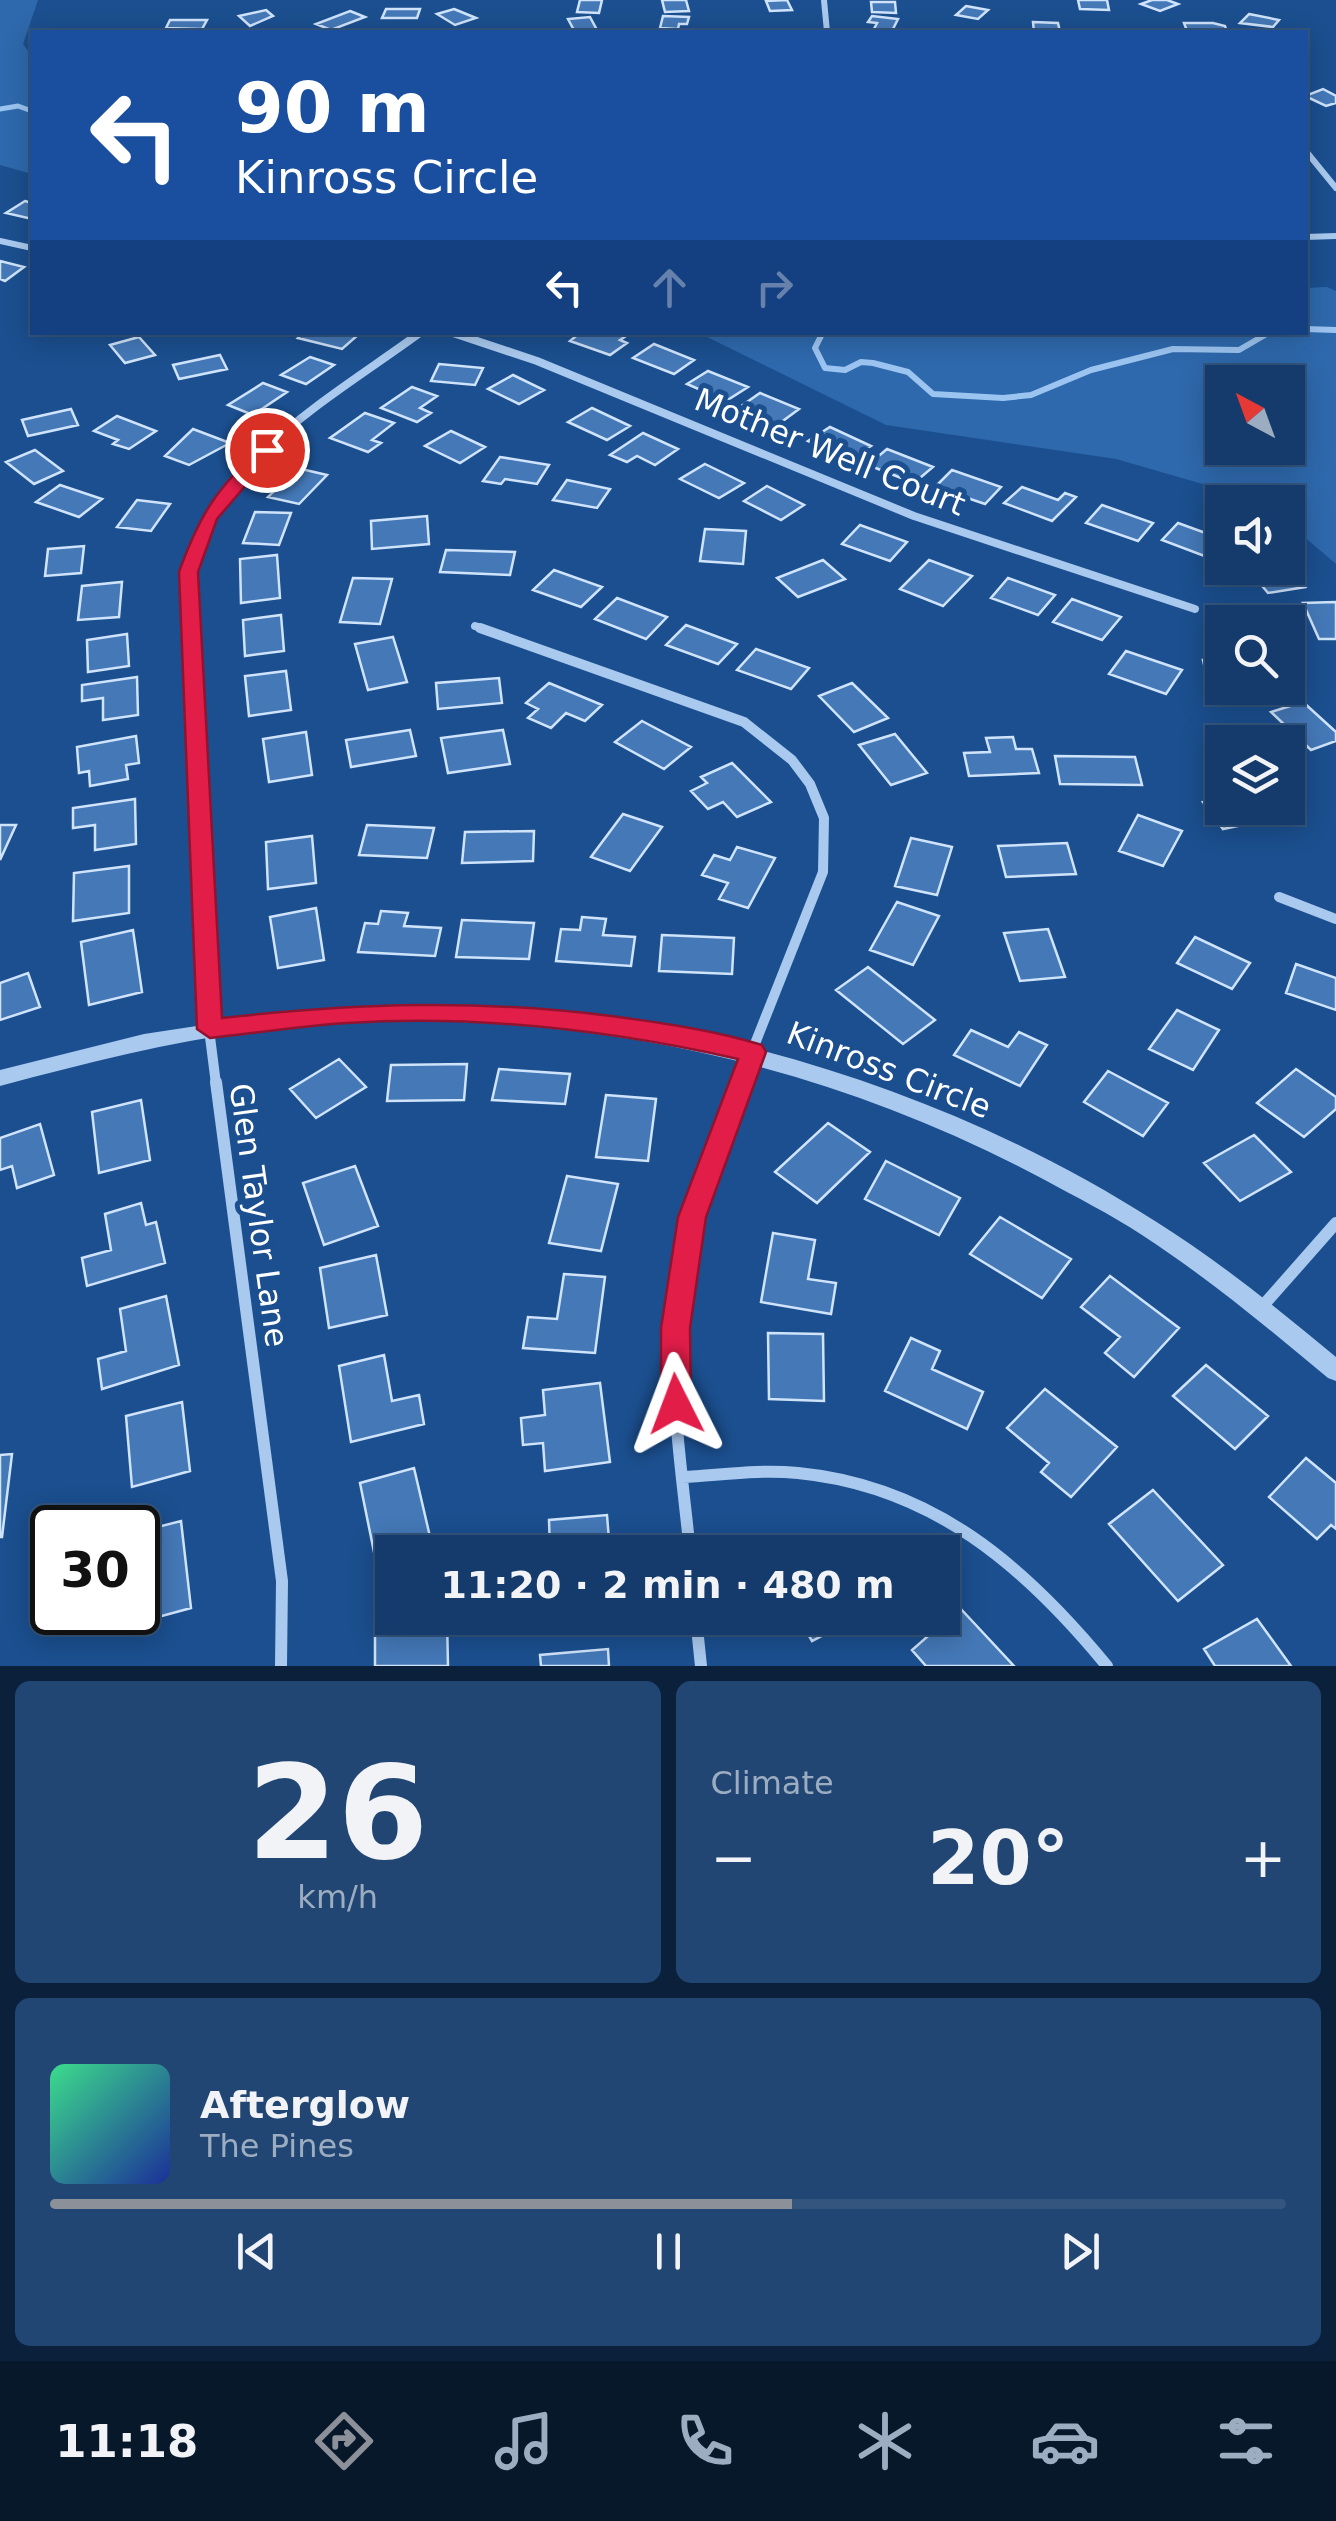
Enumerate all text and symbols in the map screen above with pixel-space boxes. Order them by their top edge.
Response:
text: 90 m [235,67,430,149]
icon: left [70,70,200,200]
text: Kinross Circle [235,151,538,204]
icon: left [537,260,592,315]
icon: ahead [642,260,697,315]
icon: right [747,260,802,315]
north arrow [1205,365,1305,465]
map controls [1205,365,1305,825]
street label: Mother Well Court [689,380,971,524]
pin [225,408,310,493]
icon: arrive [240,423,295,478]
button: sound [1205,485,1305,585]
button: search [1205,605,1305,705]
button: layers [1205,725,1305,825]
street label: Kinross Circle [782,1014,996,1126]
street label: Glen Taylor Lane [222,1081,296,1349]
position arrow [624,1352,728,1456]
speed limit sign: 30 [30,1505,160,1635]
text: 11:20 · 2 min · 480 m [440,1563,895,1607]
text: 26 [247,1737,428,1889]
text: Climate [711,1764,834,1802]
text: 20° [927,1814,1069,1902]
text: − [711,1826,757,1890]
text: + [1240,1826,1286,1890]
text: km/h [297,1878,378,1916]
text: Afterglow [200,2083,410,2127]
text: The Pines [200,2127,354,2165]
icon: previous [229,2224,284,2279]
icon: pause [641,2224,696,2279]
icon: next [1053,2224,1108,2279]
icon: directions [309,2406,379,2476]
icon: music [489,2406,559,2476]
icon: phone [670,2406,740,2476]
icon: climate [850,2406,920,2476]
icon: car [1030,2406,1100,2476]
icon: filters [1211,2406,1281,2476]
text: 11:18 [55,2415,198,2468]

